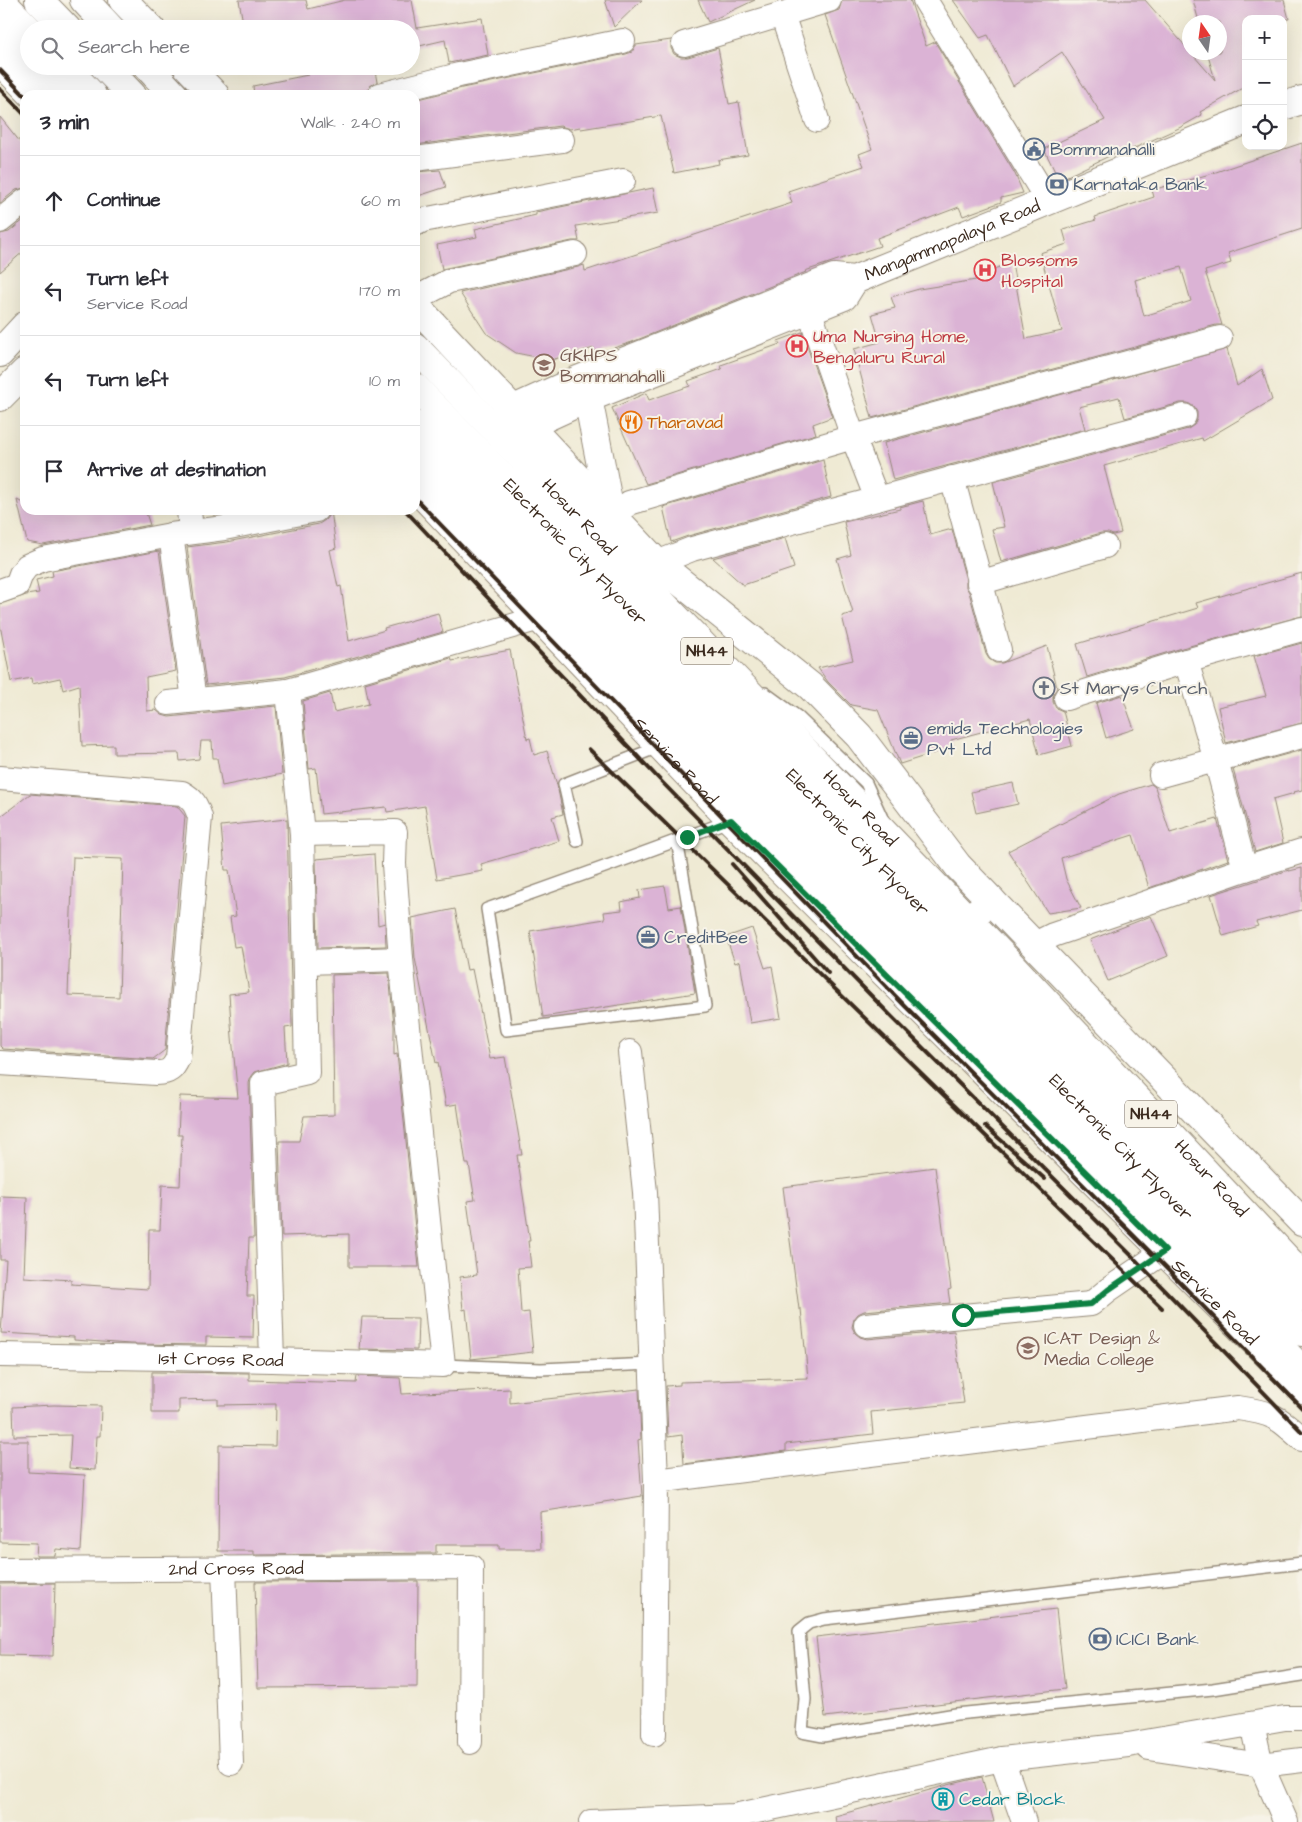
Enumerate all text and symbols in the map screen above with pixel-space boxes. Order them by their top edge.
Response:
north arrow [1182,15,1227,60]
map controls [1242,15,1287,150]
button: + [1242,15,1287,60]
search box [20,20,420,75]
icon: search [38,34,66,62]
text: Search here [78,34,190,61]
button: − [1242,60,1287,105]
button: locate [1242,105,1287,150]
text: 3 min [40,108,89,137]
text: Walk · 240 m [300,112,400,134]
public building icon: Bommanahalli [1022,137,1046,161]
place label: Bommanahalli [1050,137,1155,162]
bank icon: Karnataka Bank [1045,172,1069,196]
place label: Karnataka Bank [1073,172,1207,197]
icon: ahead [40,187,68,215]
text: Continue [87,187,161,214]
text: 60 m [361,190,400,212]
street label: Mangammapalaya Road [861,193,1044,287]
place label: Blossoms Hospital [1001,248,1078,294]
hospital icon: Blossoms Hospital [973,258,997,282]
text: Turn left [87,266,168,293]
icon: left [40,277,68,305]
text: 170 m [359,280,400,302]
text: Service Road [87,293,187,315]
place label: Uma Nursing Home, Bengaluru Rural [813,324,969,371]
hospital icon: Uma Nursing Home, Bengaluru Rural [785,334,809,358]
place label: GKHPS Bommanahalli [560,343,665,389]
school or university icon: GKHPS Bommanahalli [532,353,556,377]
icon: left [40,367,68,395]
text: Turn left [87,367,168,394]
text: 10 m [369,370,400,392]
restaurant icon: Tharavad [619,410,643,434]
place label: Tharavad [647,410,723,435]
icon: arrive [40,457,68,485]
text: Arrive at destination [87,457,266,484]
street label: Electronic City Flyover [498,473,653,631]
street label: Hosur Road [536,473,622,561]
road number: NH44 [681,637,733,664]
church icon: St Marys Church [1032,676,1056,700]
place label: St Marys Church [1060,676,1207,702]
street label: Service Road [627,712,723,811]
place label: emids Technologies Pvt Ltd [927,716,1083,762]
office icon: emids Technologies Pvt Ltd [899,726,923,750]
street label: Electronic City Flyover [780,763,936,921]
street label: Hosur Road [817,764,903,852]
route end [676,826,699,849]
office icon: CreditBee [636,925,660,949]
place label: CreditBee [664,925,748,950]
street label: Electronic City Flyover [1044,1068,1199,1226]
road number: NH44 [1125,1100,1177,1128]
street label: Hosur Road [1169,1134,1254,1222]
street label: Service Road [1166,1253,1264,1351]
route start [952,1304,975,1327]
place label: ICAT Design & Media College [1044,1326,1160,1373]
school or university icon: ICAT Design & Media College [1016,1336,1040,1360]
street label: 1st Cross Road [158,1345,284,1373]
street label: 2nd Cross Road [168,1556,304,1581]
bank icon: ICICI Bank [1088,1627,1112,1651]
place label: ICICI Bank [1116,1627,1199,1652]
building icon: Cedar Block [931,1787,955,1811]
place label: Cedar Block [959,1787,1065,1812]

